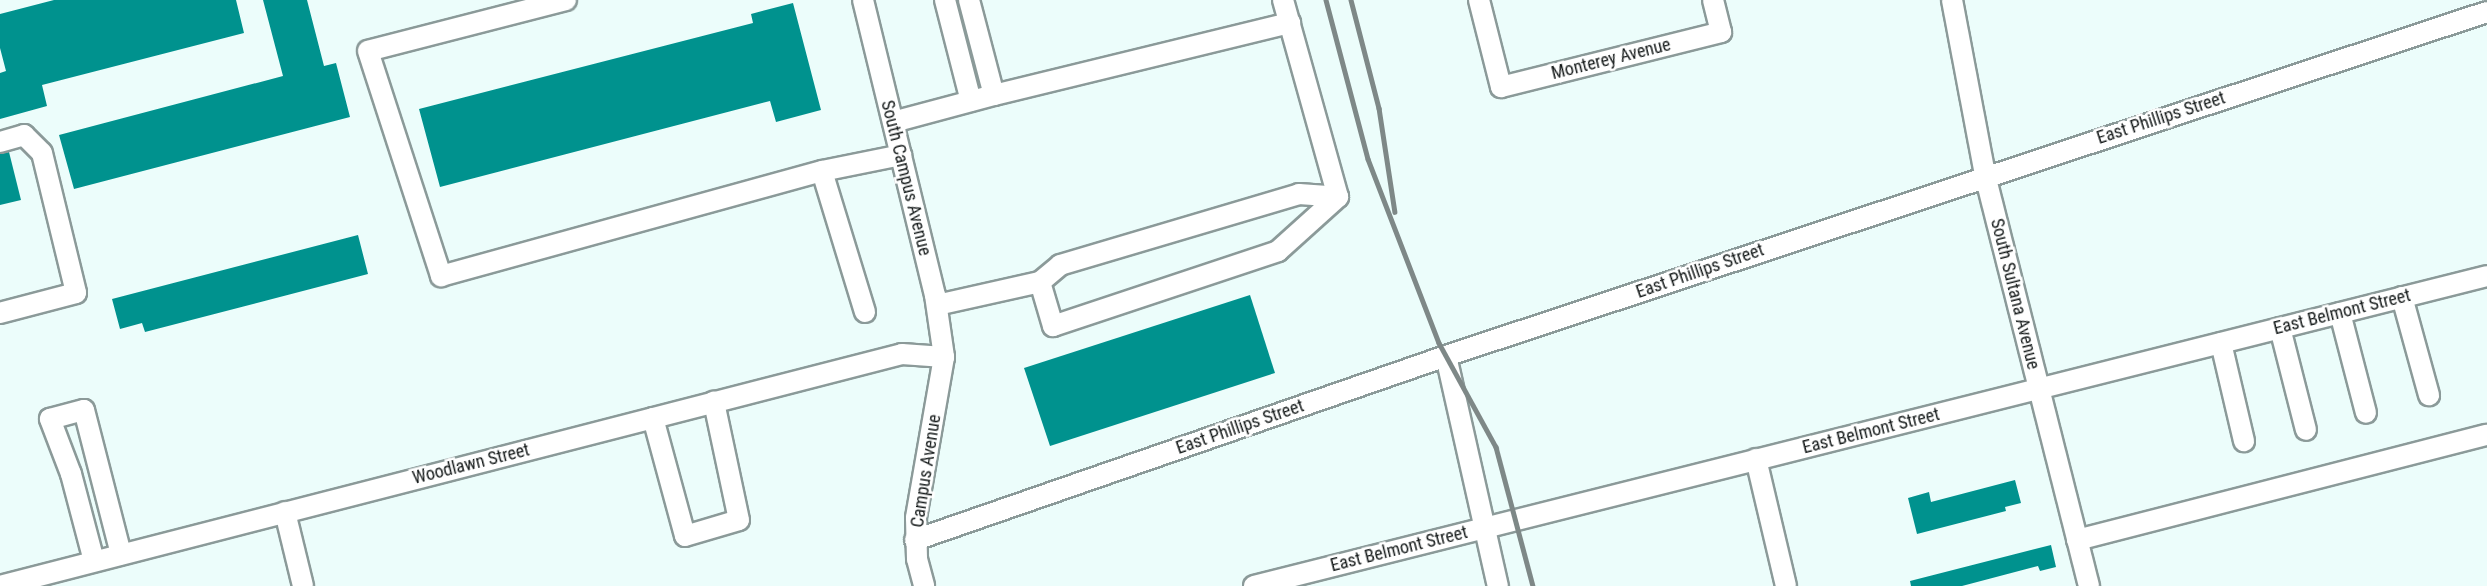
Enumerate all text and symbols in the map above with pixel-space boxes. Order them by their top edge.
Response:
street label: Monterey Avenue [1549,34,1673,84]
street label: East Phillips Street [2094,87,2228,149]
street label: South Campus Avenue [876,98,936,258]
street label: South Sultana Avenue [1986,216,2044,372]
street label: East Phillips Street [1633,239,1767,303]
street label: East Belmont Street [2271,285,2413,339]
street label: East Phillips Street [1173,395,1307,459]
street label: East Belmont Street [1800,404,1942,458]
street label: Campus Avenue [906,413,946,529]
street label: Woodlawn Street [410,439,532,489]
street label: East Belmont Street [1328,522,1470,576]

